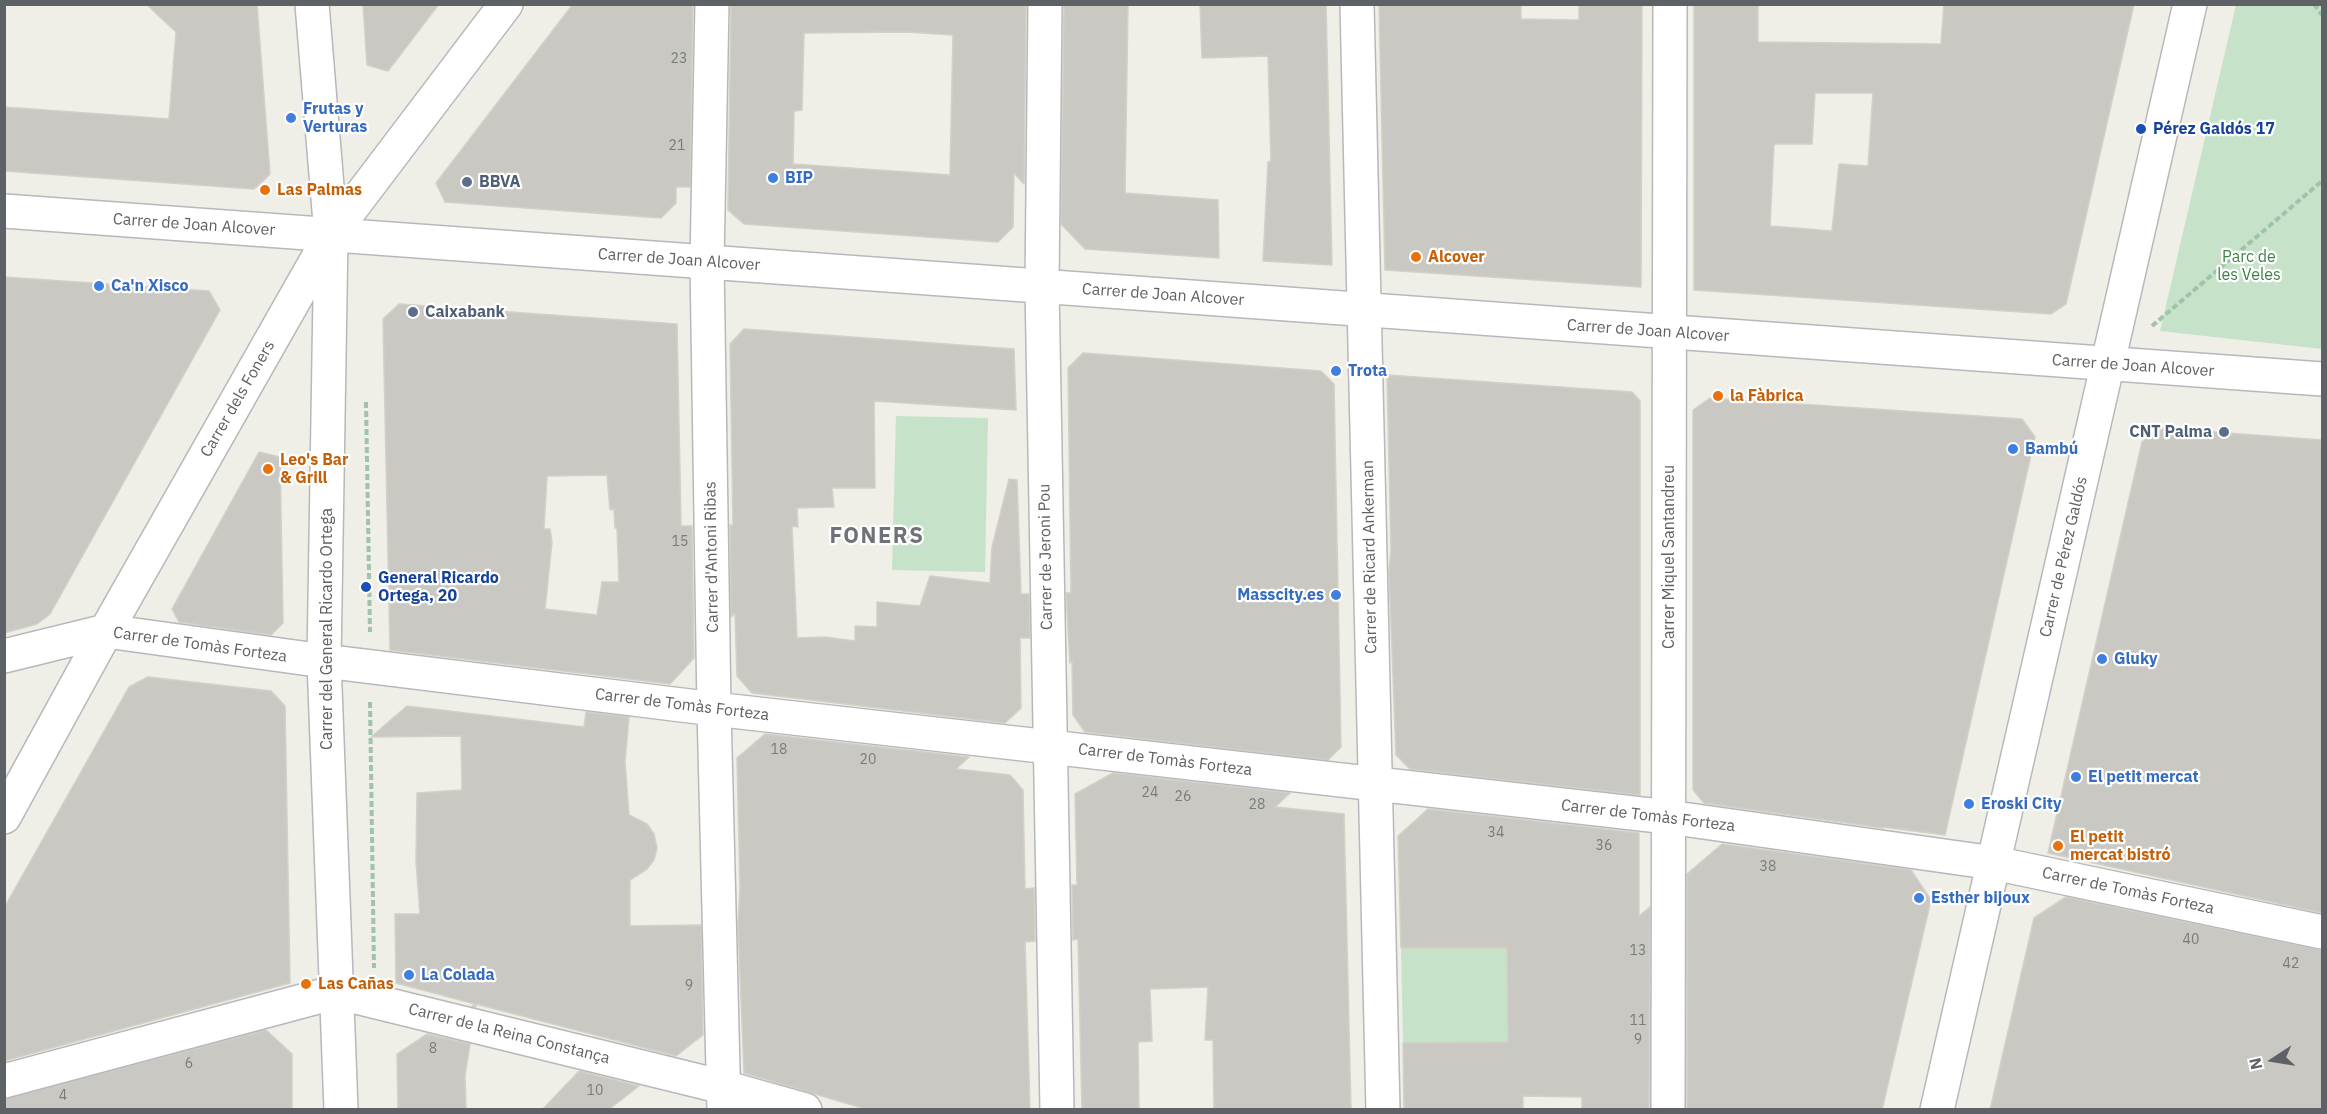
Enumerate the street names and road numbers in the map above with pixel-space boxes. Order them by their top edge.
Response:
street label: Carrer de Joan Alcover [112,210,276,240]
street label: Carrer de Joan Alcover [597,245,761,275]
street label: Carrer de Joan Alcover [1081,280,1245,310]
street label: Carrer de Joan Alcover [1566,316,1730,346]
street label: Carrer dels Foners [197,337,279,461]
street label: Carrer de Joan Alcover [2051,351,2215,381]
street label: Carrer de Ricard Ankerman [1359,460,1381,654]
street label: Carrer Miquel Santandreu [1659,465,1679,649]
street label: Carrer de Pérez Galdós [2036,475,2092,639]
street label: Carrer d'Antoni Ribas [701,481,723,633]
street label: Carrer de Jeroni Pou [1035,484,1057,630]
street label: Carrer del General Ricardo Ortega [317,508,337,750]
street label: Carrer de Tomàs Forteza [112,623,288,667]
street label: Carrer de Tomàs Forteza [594,685,770,725]
street label: Carrer de Tomàs Forteza [1077,740,1253,780]
street label: Carrer de Tomàs Forteza [1560,796,1736,836]
street label: Carrer de Tomàs Forteza [2040,863,2216,919]
street label: Carrer de la Reina Constança [406,1000,612,1068]

